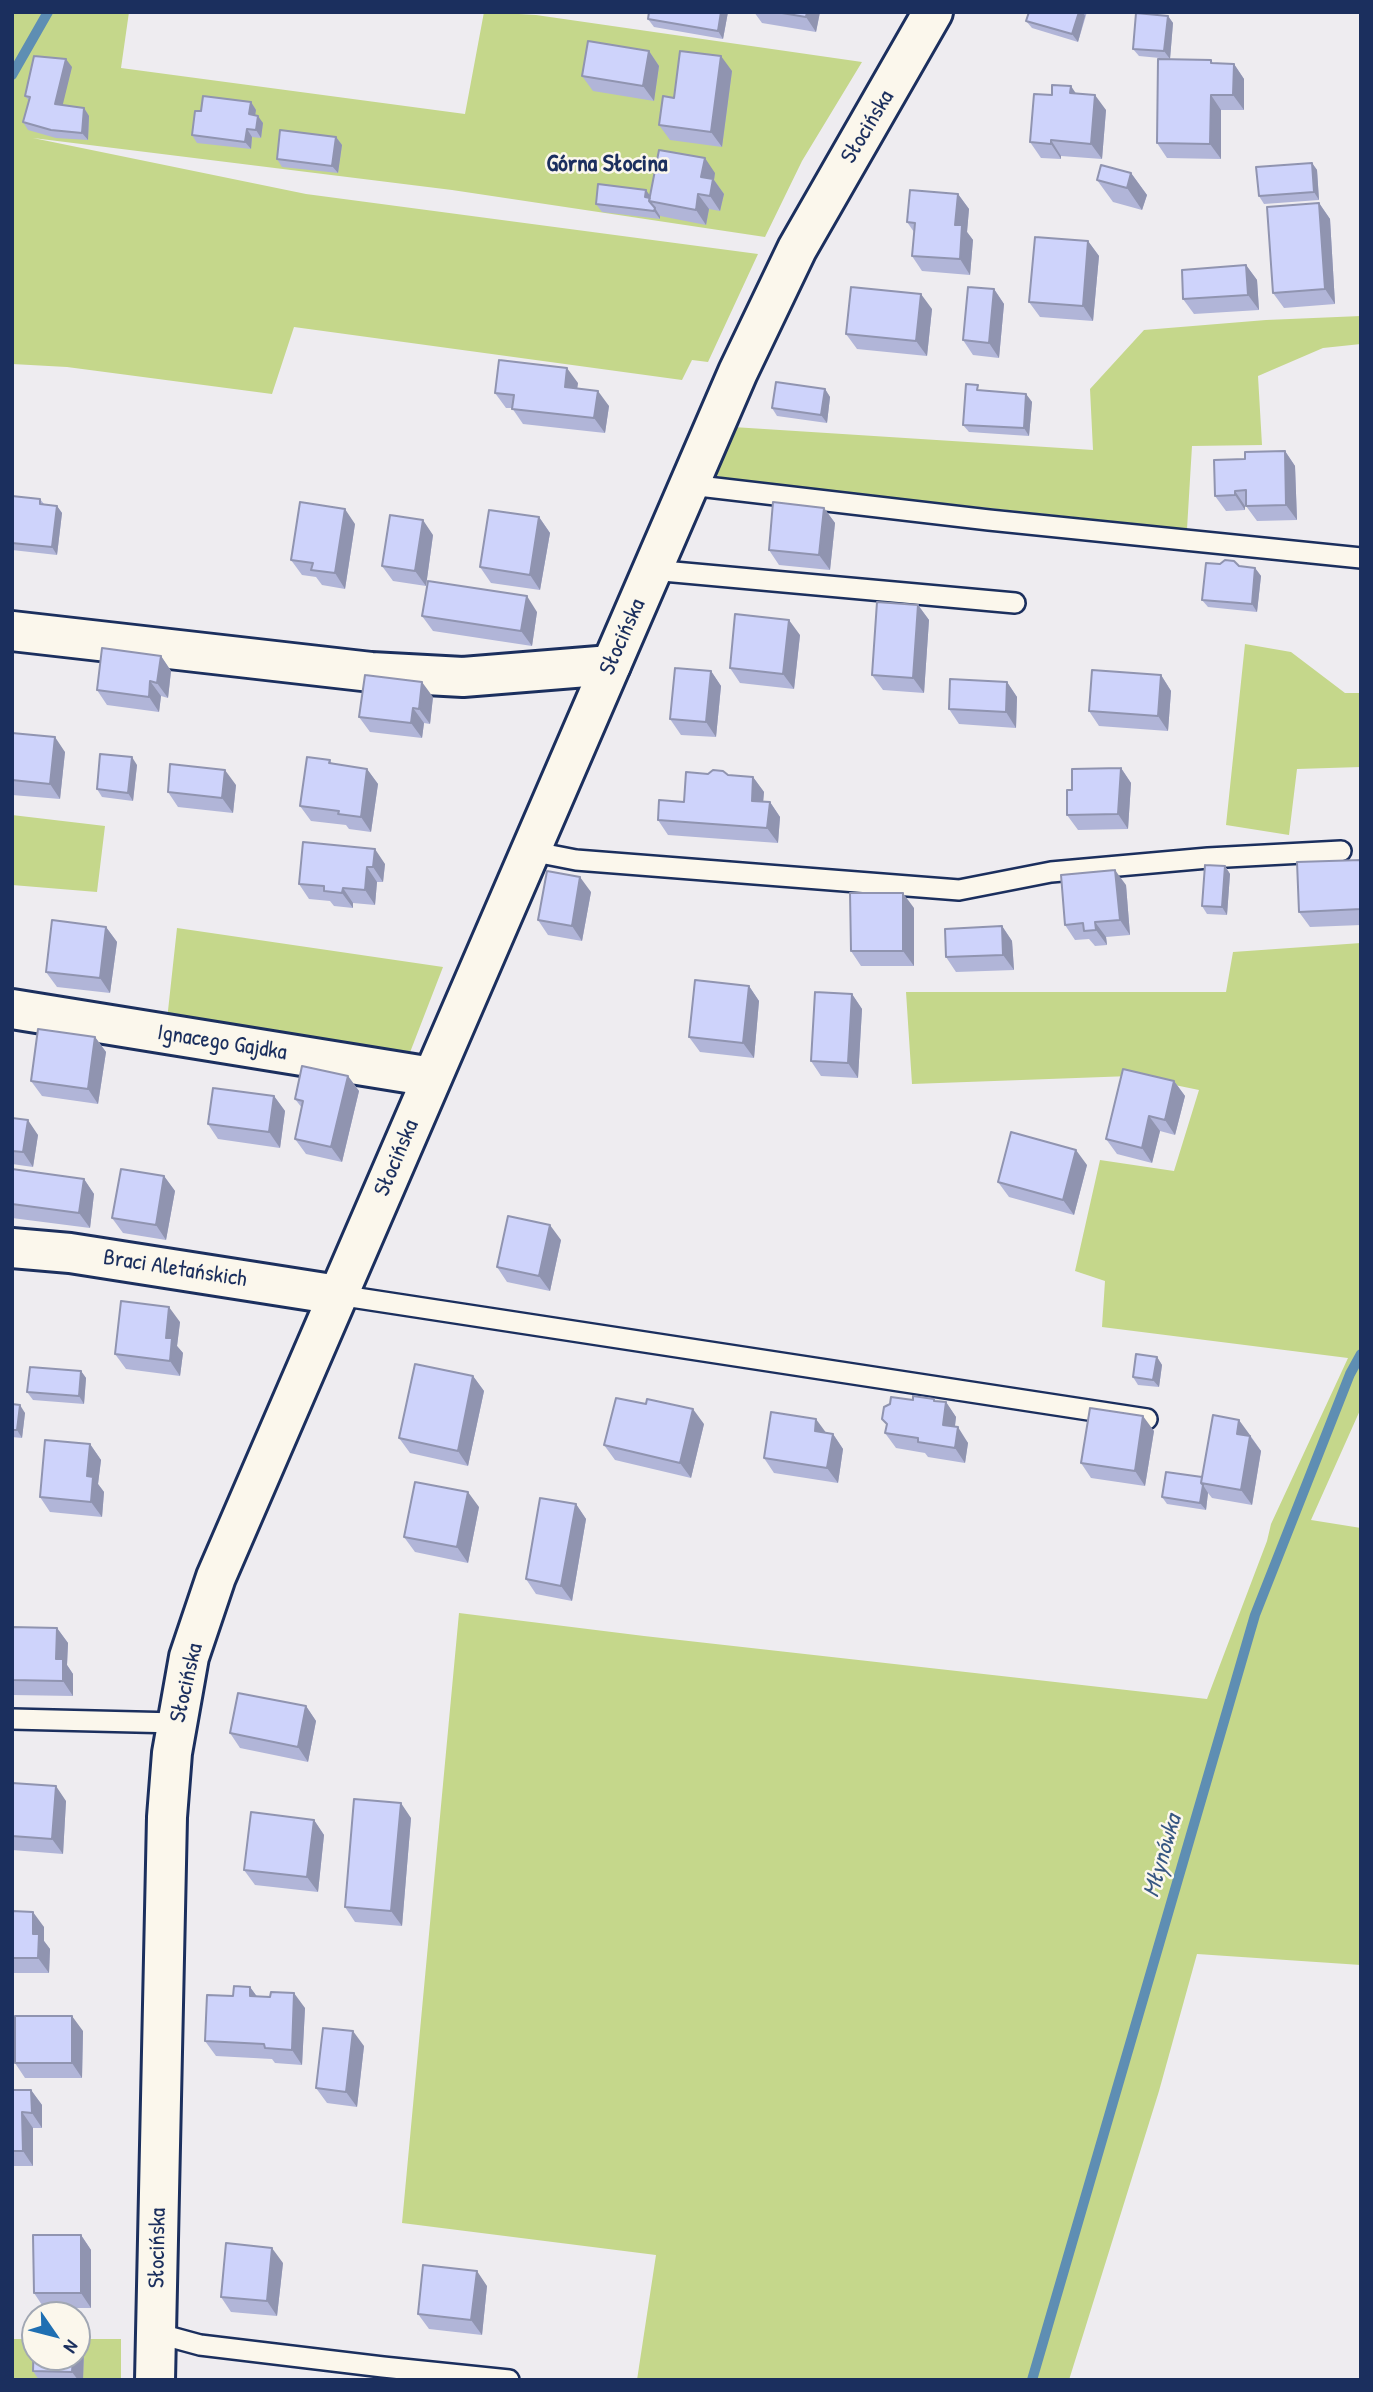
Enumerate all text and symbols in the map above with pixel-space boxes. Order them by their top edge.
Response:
street label: Słocińska [835,85,901,169]
district label: Górna Słocina [547,151,667,179]
street label: Słocińska [594,595,652,679]
street label: Ignacego Gajdka [155,1019,289,1067]
street label: Słocińska [369,1116,425,1200]
street label: Braci Aletańskich [101,1244,249,1294]
street label: Słocińska [165,1641,209,1725]
water label: Młynówka [1138,1811,1188,1901]
street label: Słocińska [144,2208,172,2288]
north arrow [21,2301,91,2371]
text: N [58,2335,85,2358]

